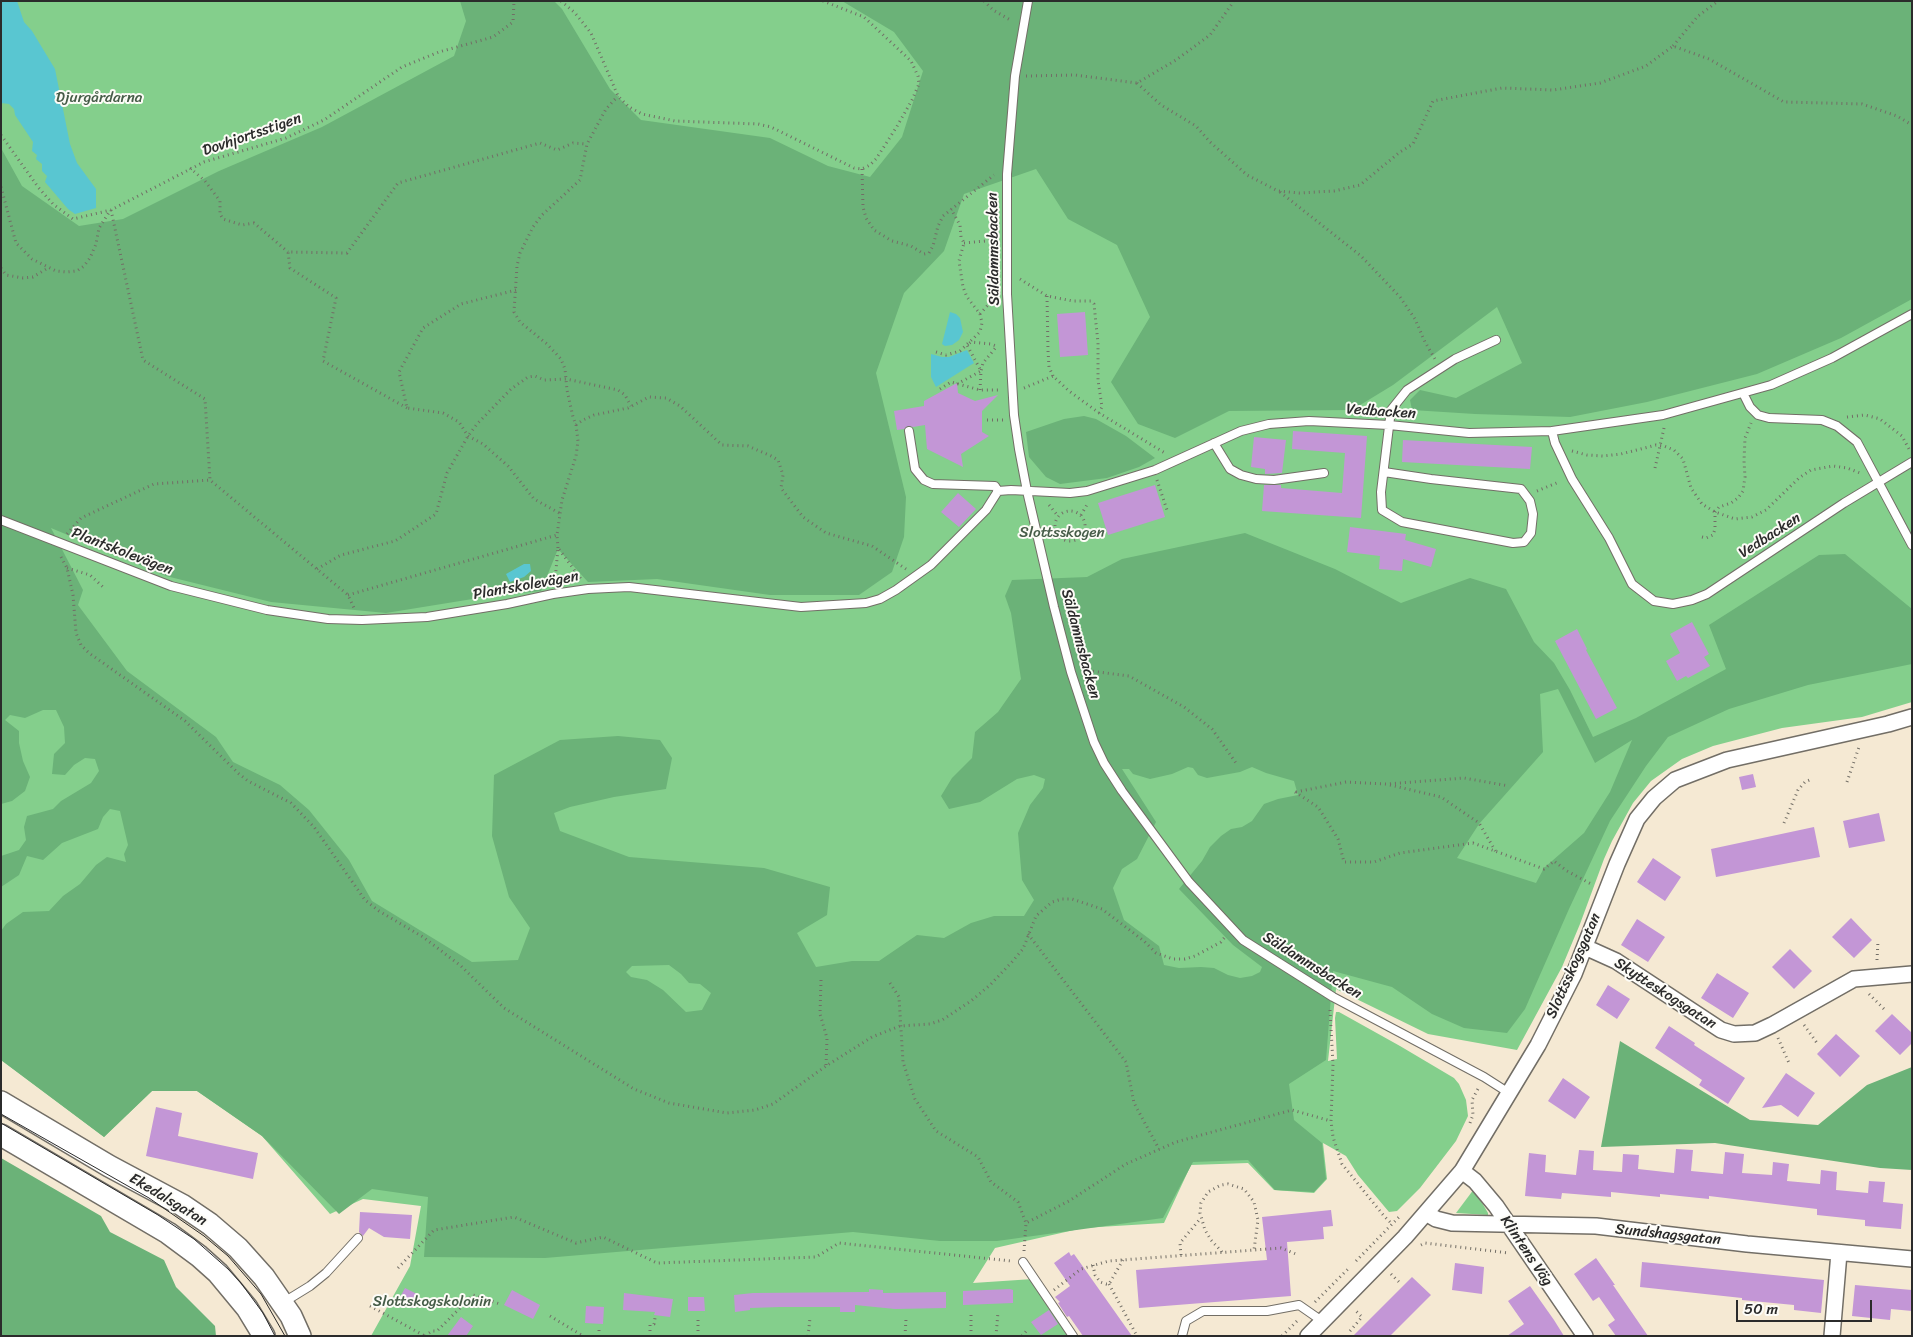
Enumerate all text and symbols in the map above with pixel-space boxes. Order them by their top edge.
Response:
park label: Djurgårdarna [56,89,142,107]
street label: Dovhjortsstigen [200,110,304,160]
street label: Säldammsbacken [984,192,1004,306]
street label: Vedbacken [1346,401,1416,423]
street label: Vedbacken [1736,509,1804,563]
street label: Plantskolevägen [69,524,175,580]
park label: Slottsskogen [1019,524,1105,542]
street label: Plantskolevägen [472,568,580,604]
street label: Säldammsbacken [1057,587,1103,701]
street label: Slottsskogsgatan [1543,911,1605,1021]
street label: Säldammsbacken [1259,928,1365,1004]
street label: Skytteskogsgatan [1611,954,1719,1034]
street label: Ekedalsgatan [126,1170,210,1230]
street label: Klintens Väg [1496,1212,1556,1290]
street label: Sundshagsgatan [1614,1221,1722,1249]
scale bar [1738,1290,1874,1322]
park label: Slottskogskolonin [373,1293,491,1311]
text: 50 m [1744,1296,1778,1322]

